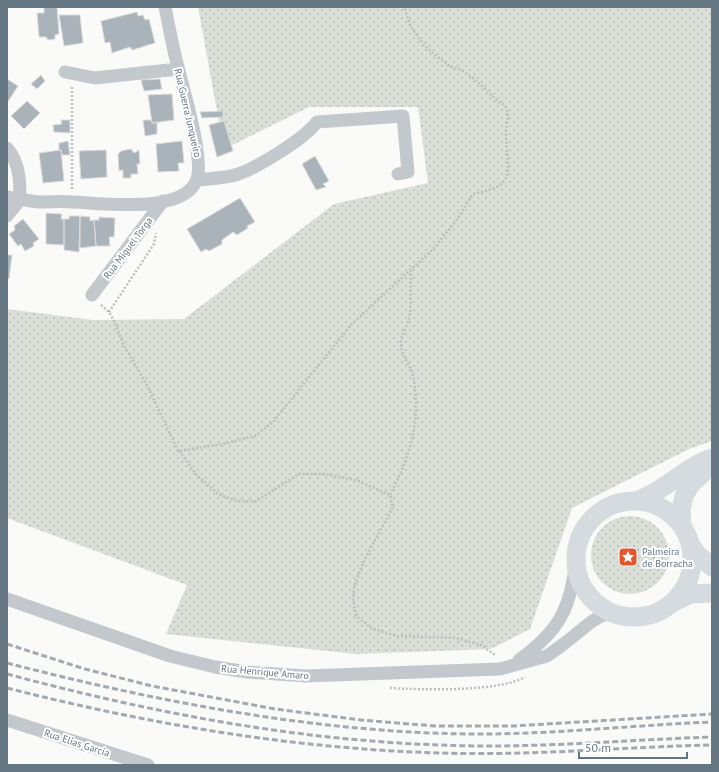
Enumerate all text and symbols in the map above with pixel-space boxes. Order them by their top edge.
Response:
street label: Rua Guerra Junqueiro [171,67,205,159]
street label: Rua Miguel Torga [101,215,155,281]
place label: Palmeira de Borracha [642,545,693,570]
place icon: Palmeira de Borracha [617,546,639,568]
street label: Rua Henrique Amaro [221,662,309,682]
street label: Rua Elias Garcia [43,726,112,760]
scale bar [579,734,687,760]
text: 50 m [585,740,611,755]

